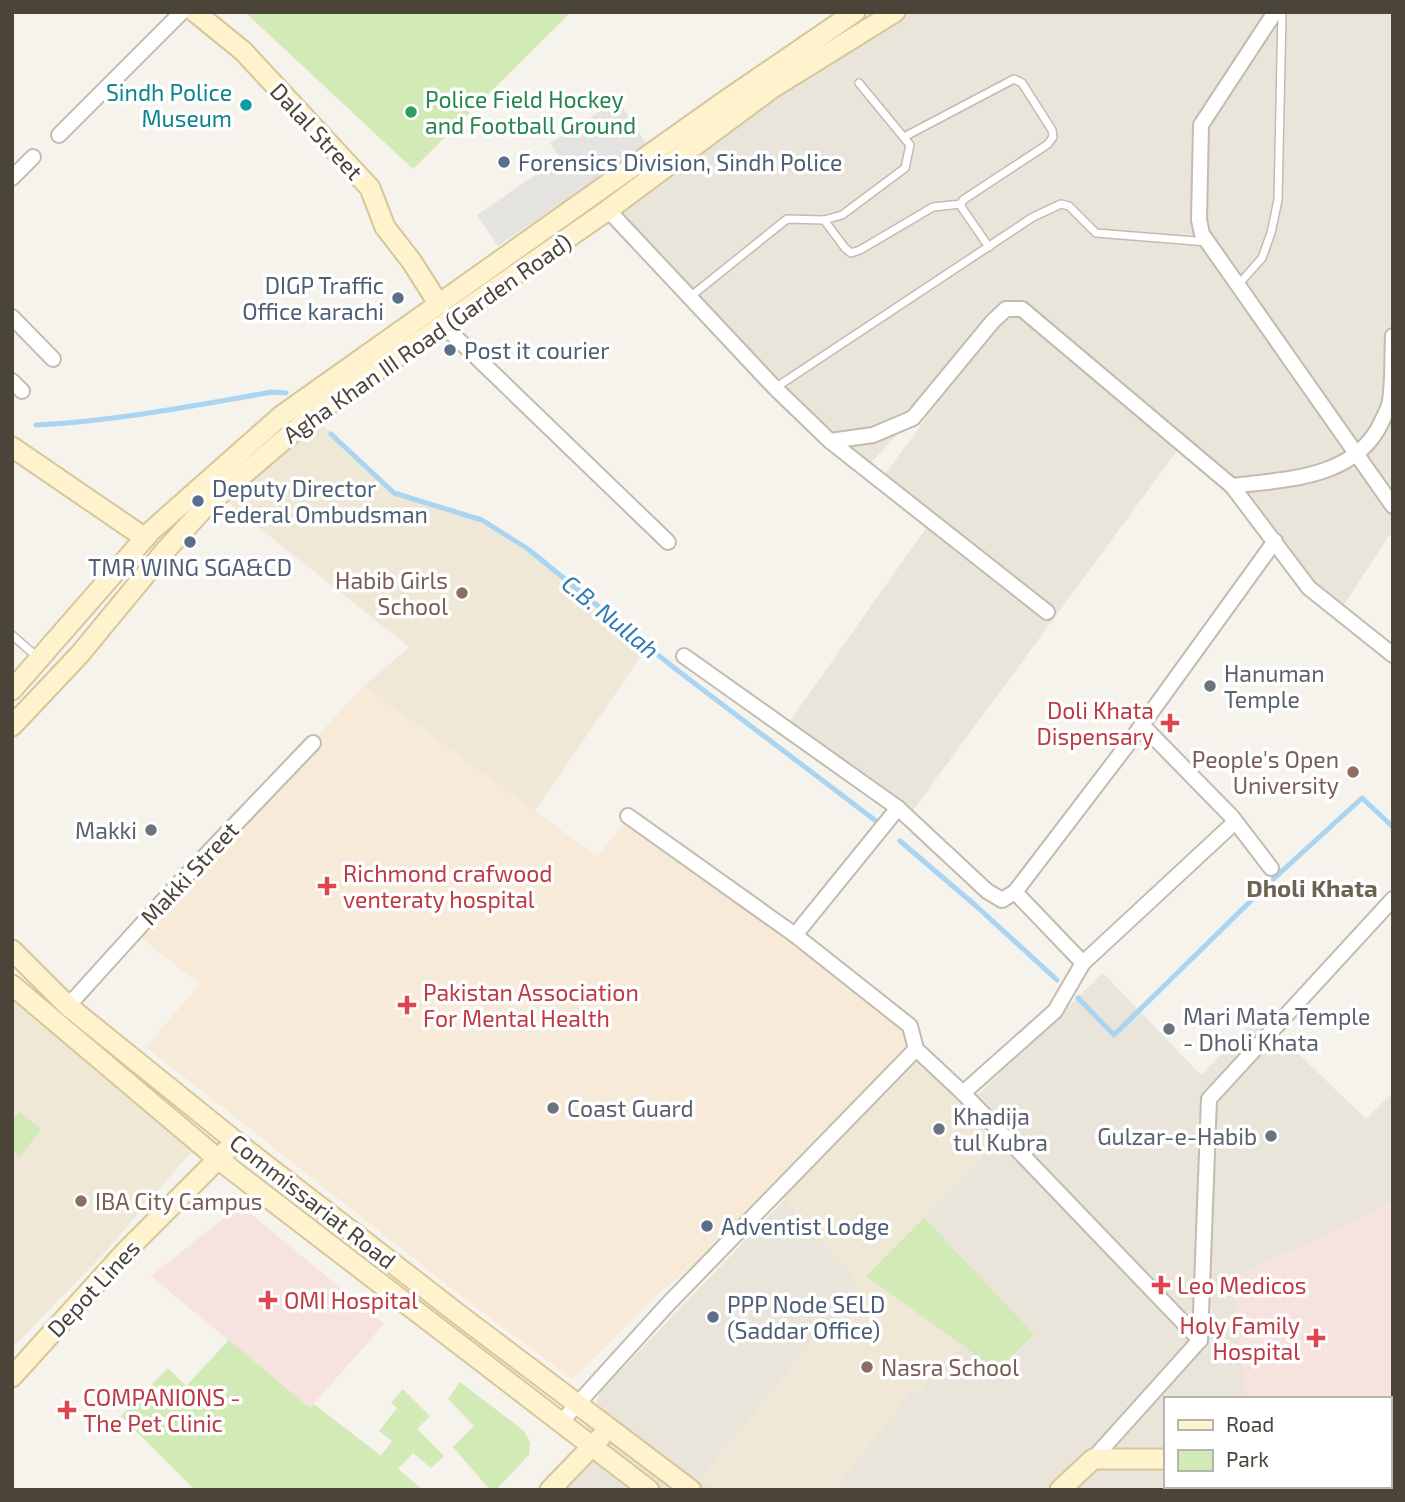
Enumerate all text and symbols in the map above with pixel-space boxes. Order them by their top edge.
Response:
street label: Dalal Street [265,77,369,186]
place label: Sindh Police Museum [106,78,232,132]
place label: Police Field Hockey and Football Ground [425,85,636,139]
marker: Sindh Police Museum [238,97,254,113]
marker: Police Field Hockey and Football Ground [403,104,419,120]
place label: Forensics Division, Sindh Police [518,148,842,176]
marker: Forensics Division, Sindh Police [496,154,512,170]
street label: Agha Khan III Road (Garden Road) [277,227,577,449]
place label: DIGP Traffic Office karachi [242,271,384,325]
marker: DIGP Traffic Office karachi [390,290,406,306]
place label: Post it courier [464,336,609,364]
marker: Post it courier [442,342,458,358]
place label: Deputy Director Federal Ombudsman [212,474,428,528]
marker: Deputy Director Federal Ombudsman [190,493,206,509]
marker: TMR WING SGA&CD [182,534,198,550]
place label: TMR WING SGA&CD [88,553,292,581]
place label: Habib Girls School [335,566,448,620]
water label: C.B. Nullah [557,568,665,664]
marker: Habib Girls School [454,585,470,601]
place label: Hanuman Temple [1224,659,1325,713]
marker: Hanuman Temple [1202,678,1218,694]
place label: Doli Khata Dispensary [1037,696,1154,750]
marker: Doli Khata Dispensary [1160,713,1180,733]
place label: People's Open University [1192,745,1339,799]
marker: People's Open University [1345,764,1361,780]
street label: Makki Street [134,815,244,930]
place label: Makki [75,816,137,844]
marker: Makki [143,822,159,838]
place label: Richmond crafwood venteraty hospital [343,859,552,913]
district label: Dholi Khata [1246,873,1378,902]
marker: Richmond crafwood venteraty hospital [317,876,337,896]
place label: Pakistan Association For Mental Health [423,978,639,1032]
marker: Pakistan Association For Mental Health [397,995,417,1015]
place label: Mari Mata Temple - Dholi Khata [1183,1002,1370,1056]
marker: Mari Mata Temple - Dholi Khata [1161,1021,1177,1037]
place label: Coast Guard [567,1094,694,1122]
marker: Coast Guard [545,1100,561,1116]
place label: Khadija tul Kubra [953,1102,1048,1156]
marker: Khadija tul Kubra [931,1121,947,1137]
place label: Gulzar-e-Habib [1097,1122,1257,1150]
street label: Commissariat Road [225,1128,401,1274]
marker: Gulzar-e-Habib [1263,1128,1279,1144]
place label: IBA City Campus [95,1187,263,1215]
marker: IBA City Campus [73,1193,89,1209]
place label: Adventist Lodge [721,1212,889,1240]
marker: Adventist Lodge [699,1218,715,1234]
street label: Depot Lines [41,1234,145,1342]
place label: Leo Medicos [1177,1271,1307,1299]
marker: Leo Medicos [1151,1275,1171,1295]
place label: OMI Hospital [284,1286,418,1314]
marker: OMI Hospital [258,1290,278,1310]
place label: PPP Node SELD (Saddar Office) [727,1290,885,1344]
marker: PPP Node SELD (Saddar Office) [705,1309,721,1325]
place label: Holy Family Hospital [1180,1311,1300,1365]
marker: Holy Family Hospital [1306,1328,1326,1348]
place label: Nasra School [881,1353,1019,1381]
marker: Nasra School [859,1359,875,1375]
place label: COMPANIONS - The Pet Clinic [83,1383,241,1437]
legend [1164,1397,1391,1488]
marker: COMPANIONS - The Pet Clinic [57,1400,77,1420]
text: Road [1226,1411,1274,1436]
text: Park [1226,1446,1269,1471]

